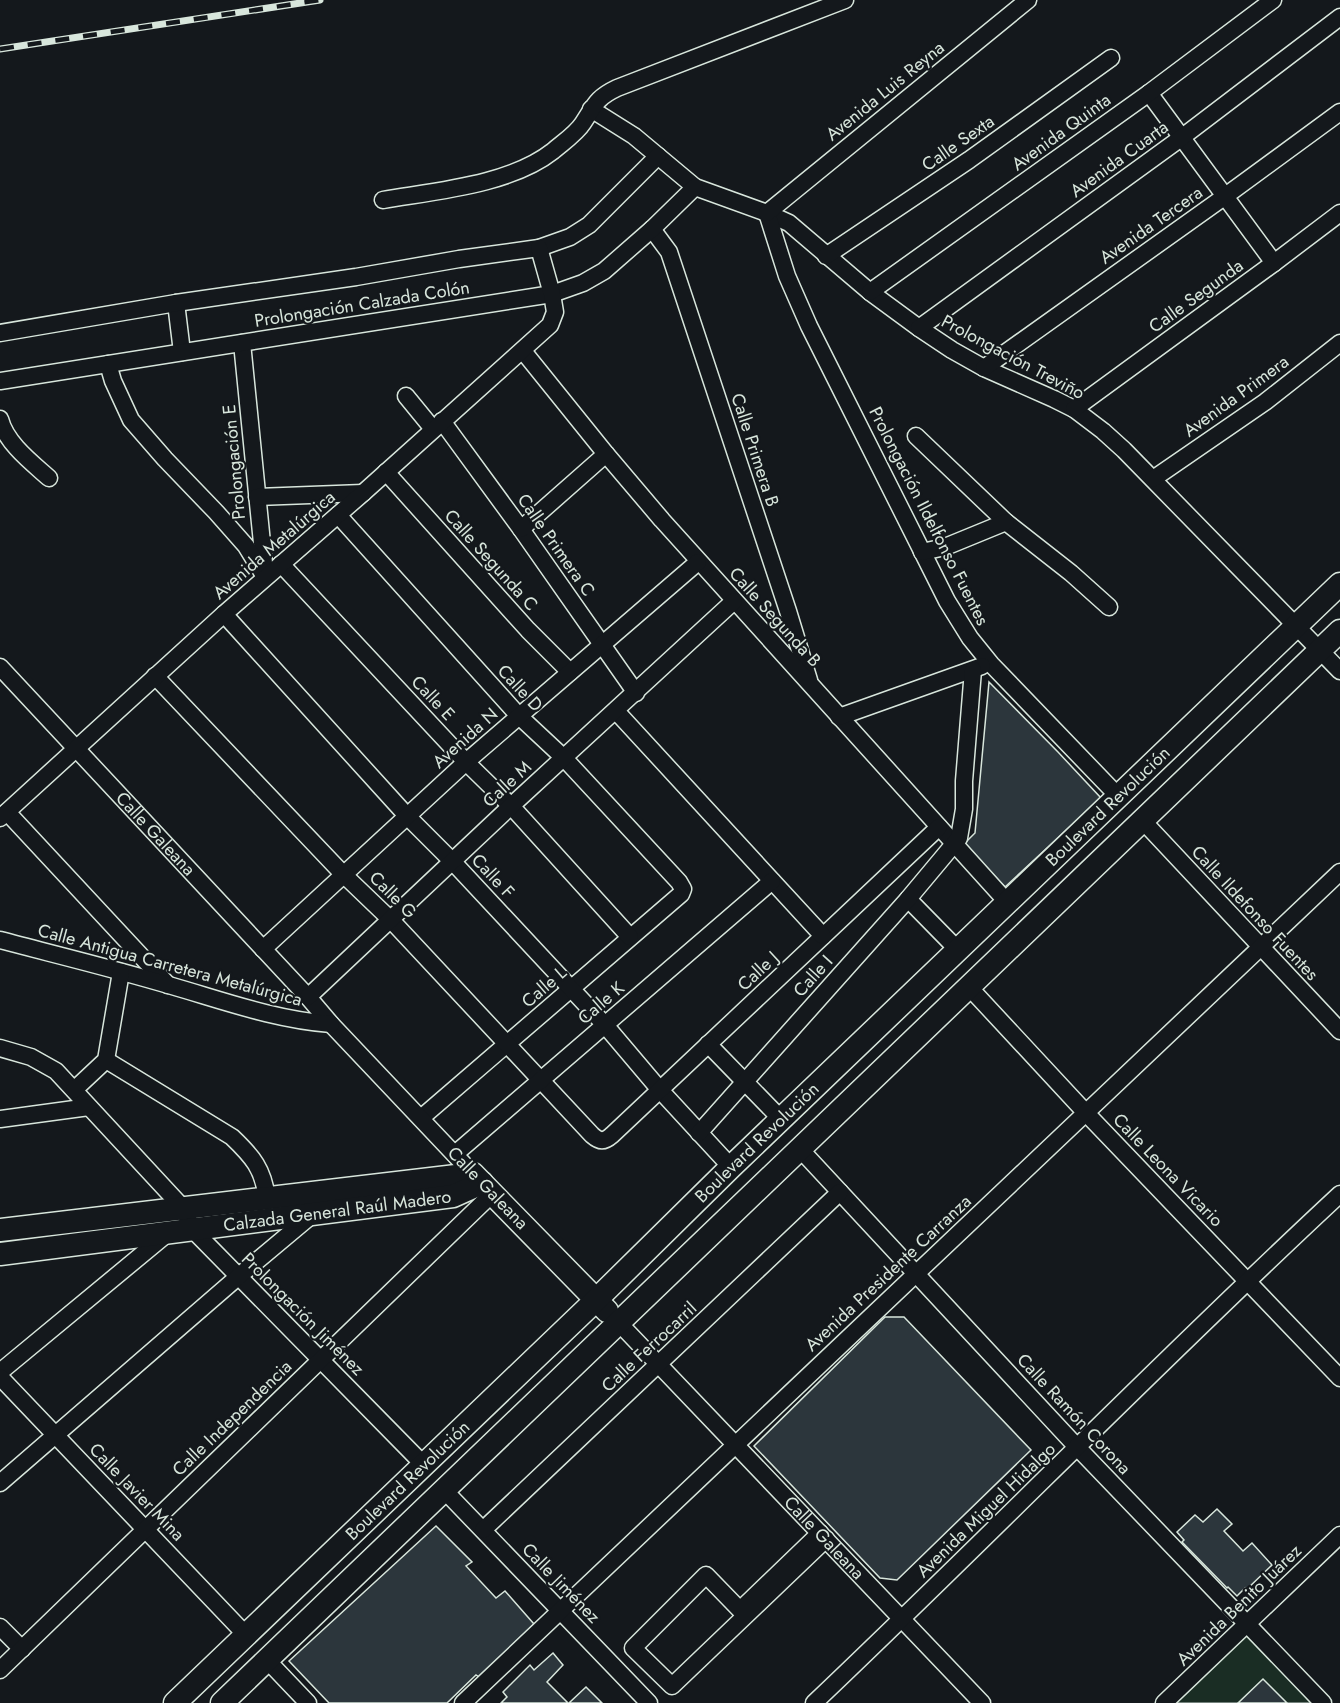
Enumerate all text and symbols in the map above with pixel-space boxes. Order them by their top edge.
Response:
street label: Avenida Luis Reyna [820,35,950,147]
street label: Avenida Quinta [1006,87,1116,177]
street label: Calle Sexta [916,108,1000,178]
street label: Avenida Cuarta [1064,114,1174,204]
street label: Avenida Tercera [1094,180,1208,270]
street label: Calle Segunda [1143,253,1249,339]
street label: Prolongación Calzada Colón [253,274,471,334]
street label: Prolongación Treviño [937,308,1090,406]
street label: Avenida Primera [1178,349,1294,443]
street label: Calle Primera B [724,390,786,510]
street label: Prolongación Ildelfonso Fuentes [862,402,996,630]
street label: Prolongación E [216,403,252,521]
street label: Avenida Metalúrgica [207,484,341,606]
street label: Calle Primera C [511,488,601,602]
street label: Calle Segunda C [438,503,544,617]
street label: Calle Segunda B [723,561,827,673]
street label: Calle D [491,659,549,717]
street label: Calle E [405,669,461,727]
street label: Avenida N [426,701,504,775]
street label: Boulevard Revolución [1040,740,1176,872]
street label: Calle M [477,755,537,813]
street label: Calle Galeana [110,786,202,882]
street label: Calle Ildefonso Fuentes [1185,840,1325,986]
street label: Calle F [465,848,521,904]
street label: Calle G [363,865,423,925]
street label: Calle Antigua Carretera Metalúrgica [35,917,305,1013]
street label: Calle J [731,945,785,997]
street label: Calle I [787,949,839,1003]
street label: Calle L [516,960,572,1014]
street label: Calle K [572,975,631,1031]
street label: Boulevard Revolución [689,1076,825,1209]
street label: Calle Leona Vicario [1107,1107,1229,1233]
street label: Calle Galeana [442,1141,534,1235]
street label: Calzada General Raúl Madero [222,1183,453,1238]
street label: Avenida Presidente Carranza [799,1189,977,1357]
street label: Prolongación Jiménez [236,1247,371,1382]
street label: Calle Ferrocarril [596,1296,702,1398]
street label: Calle Ramón Corona [1011,1348,1137,1480]
street label: Calle Independencia [166,1354,298,1482]
street label: Boulevard Revolución [340,1414,476,1546]
street label: Avenida Miguel Hidalgo [910,1436,1062,1584]
street label: Calle Javier Mina [83,1437,191,1547]
street label: Calle Galeana [778,1490,870,1585]
street label: Calle Jiménez [516,1537,607,1630]
street label: Avenida Benito Juárez [1171,1538,1308,1672]

